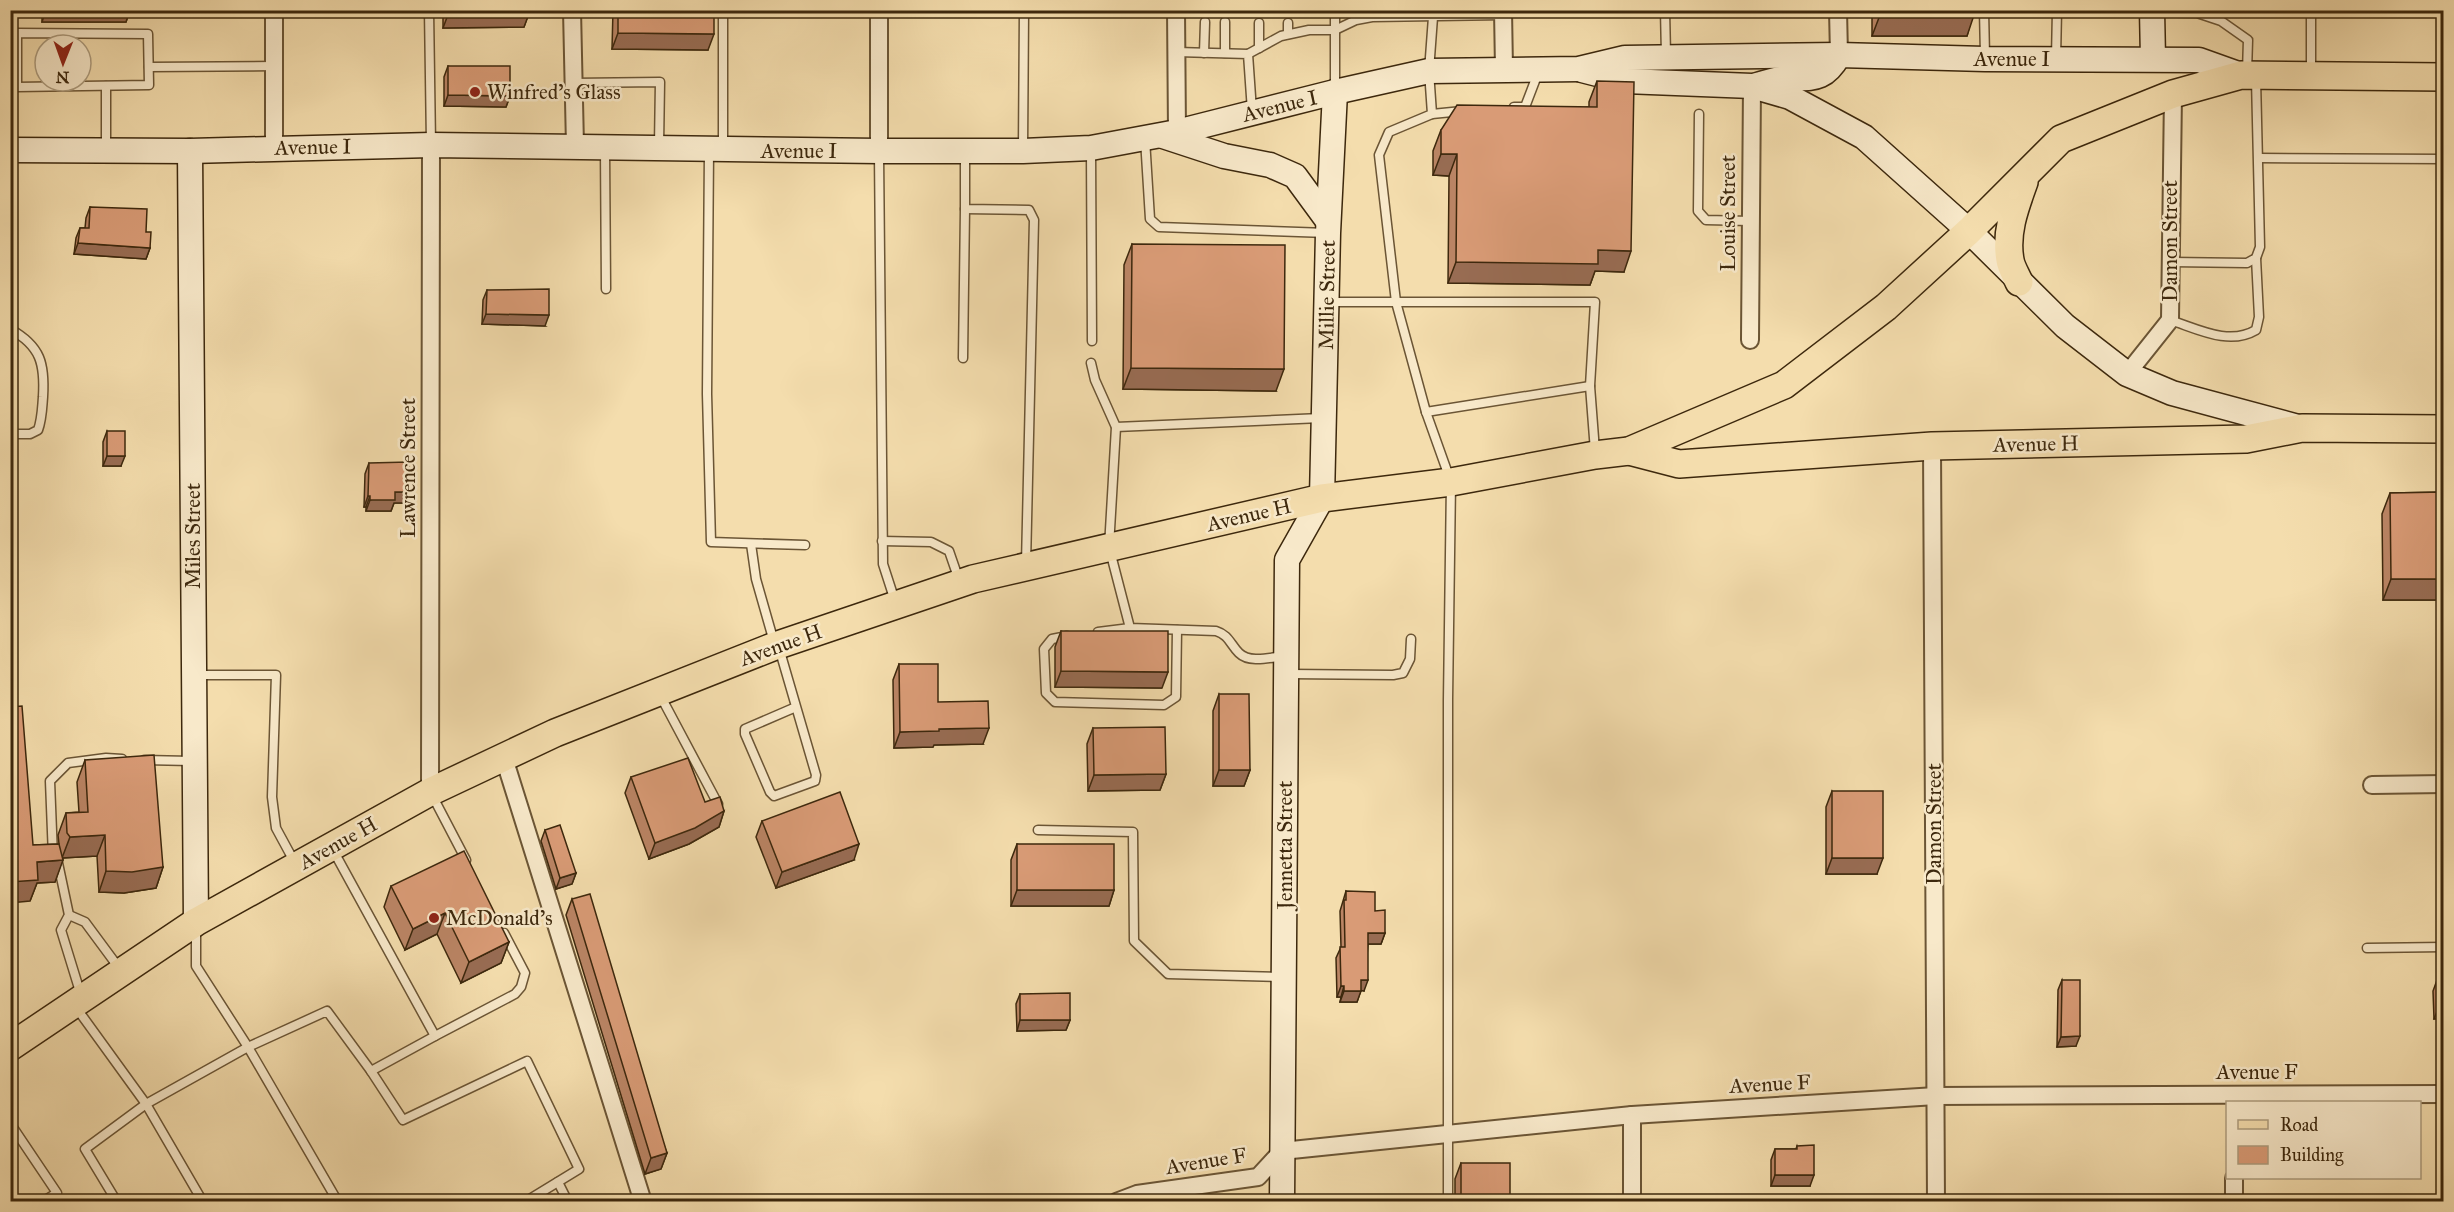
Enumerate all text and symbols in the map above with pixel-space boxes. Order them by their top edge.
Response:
north arrow [33,33,93,93]
street label: Avenue I [1973,46,2050,72]
text: N [55,68,70,87]
place label: Winfred's Glass [487,79,621,105]
street label: Avenue I [1239,84,1320,128]
marker: Winfred's Glass [468,85,482,99]
street label: Avenue I [273,133,352,161]
street label: Avenue I [760,138,837,164]
street label: Louise Street [1715,154,1741,271]
street label: Damon Street [2157,180,2183,302]
street label: Millie Street [1313,239,1341,350]
street label: Lawrence Street [395,397,421,538]
street label: Avenue H [1992,430,2079,458]
street label: Miles Street [180,482,206,589]
street label: Avenue H [1203,493,1294,538]
street label: Avenue H [735,618,826,672]
street label: Damon Street [1921,763,1947,885]
street label: Jennetta Street [1272,780,1298,911]
street label: Avenue H [293,811,382,876]
place label: McDonald's [446,905,553,931]
marker: McDonald's [427,911,441,925]
street label: Avenue F [2215,1059,2298,1085]
street label: Avenue F [1728,1069,1812,1099]
legend [2226,1101,2421,1179]
text: Road [2280,1114,2318,1136]
street label: Avenue F [1163,1142,1248,1180]
text: Building [2280,1144,2344,1167]

